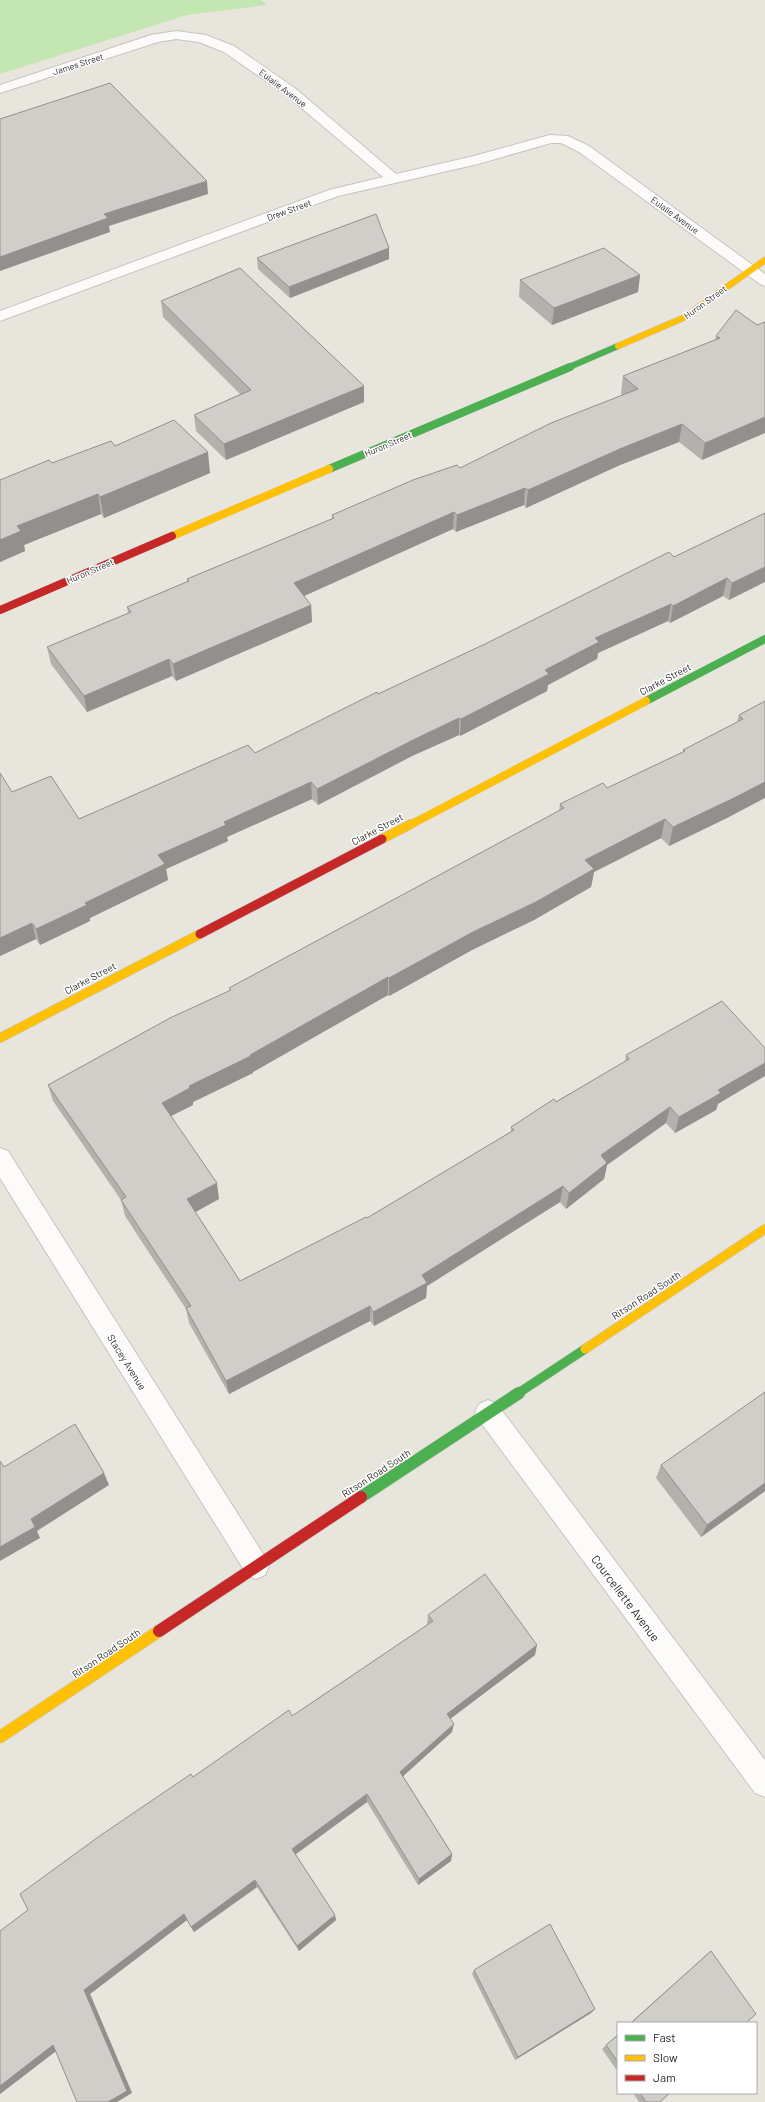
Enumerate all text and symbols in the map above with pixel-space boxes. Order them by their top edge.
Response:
street label: James Street [51,51,105,77]
street label: Eulalie Avenue [257,67,309,110]
street label: Eulalie Avenue [649,194,701,236]
street label: Drew Street [265,197,313,223]
street label: Huron Street [682,283,728,321]
street label: Huron Street [363,429,413,459]
street label: Huron Street [65,556,115,586]
street label: Clarke Street [637,660,693,698]
street label: Clarke Street [349,810,405,848]
street label: Clarke Street [62,959,118,997]
street label: Ritson Road South [609,1268,683,1322]
street label: Stacey Avenue [105,1332,149,1392]
street label: Ritson Road South [339,1446,413,1500]
street label: Courcellette Avenue [589,1552,663,1644]
street label: Ritson Road South [70,1626,142,1680]
legend [617,2022,757,2094]
text: Fast [653,2030,676,2044]
text: Slow [653,2050,678,2064]
text: Jam [653,2070,676,2084]

